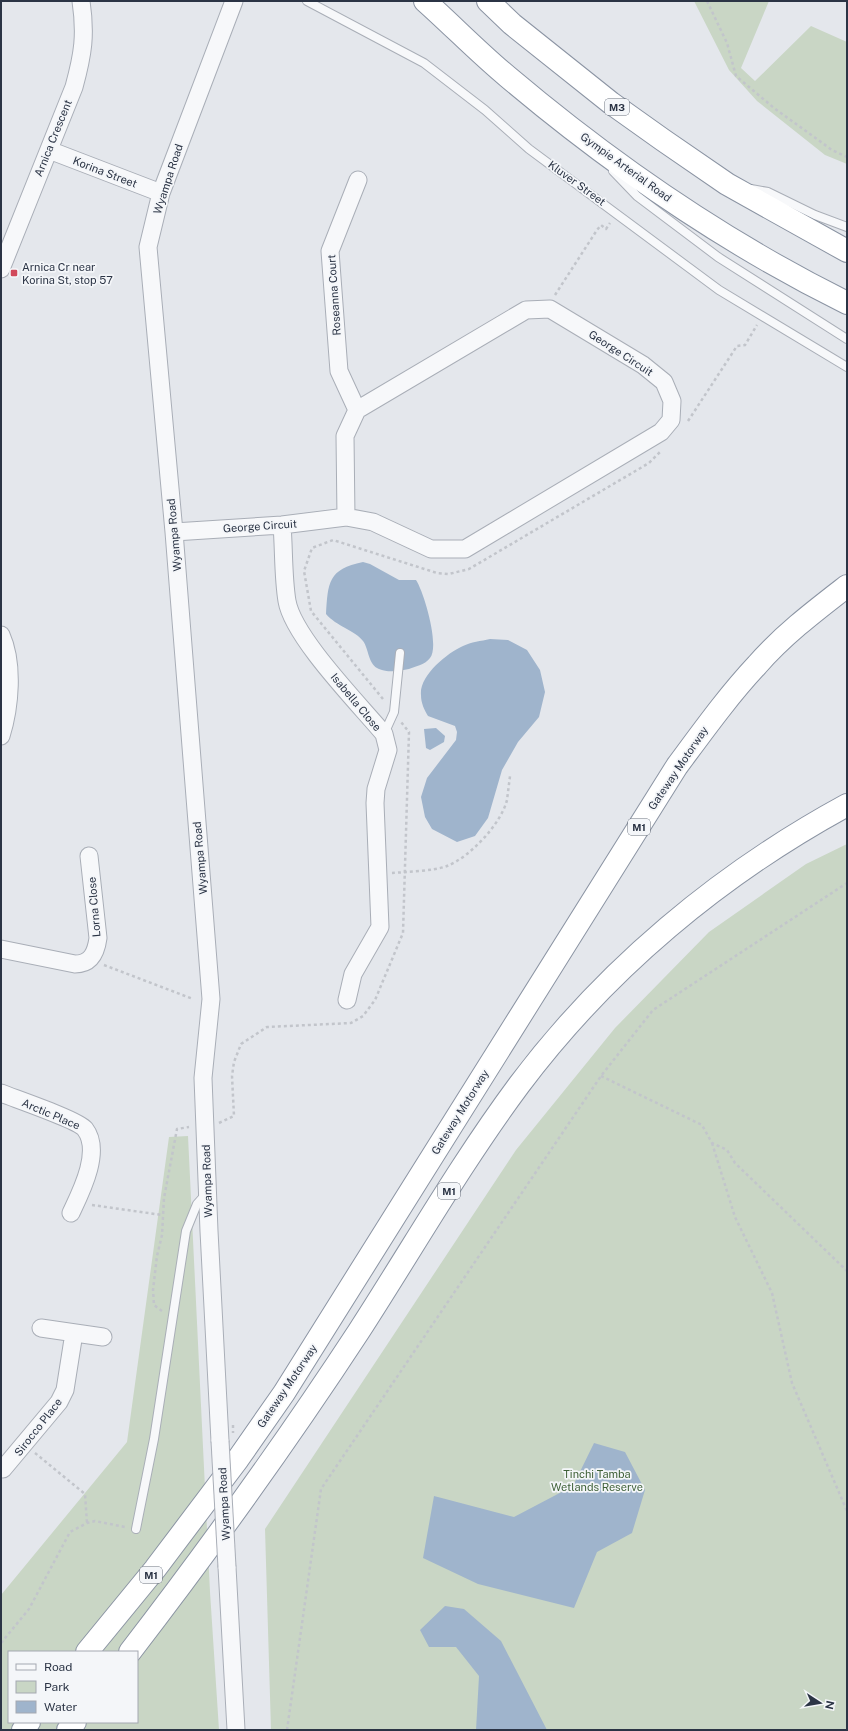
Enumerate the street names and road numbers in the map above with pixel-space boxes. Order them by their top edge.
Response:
street label: Arnica Crescent [32,98,74,178]
road number: M3 [605,99,629,115]
street label: Gympie Arterial Road [578,130,674,204]
street label: Wyampa Road [151,142,185,216]
street label: Korina Street [71,154,139,190]
street label: Kluver Street [546,158,608,208]
street label: Roseanna Court [325,254,343,336]
street label: George Circuit [587,328,655,378]
street label: Wyampa Road [165,498,183,572]
street label: George Circuit [223,517,297,535]
street label: Isabella Close [328,671,384,733]
street label: Gateway Motorway [646,724,710,812]
road number: M1 [628,819,650,835]
street label: Wyampa Road [191,821,209,895]
street label: Lorna Close [85,876,103,938]
street label: Gateway Motorway [429,1067,491,1157]
street label: Arctic Place [20,1096,82,1132]
street label: Wyampa Road [200,1144,214,1218]
road number: M1 [438,1183,460,1199]
street label: Gateway Motorway [255,1342,319,1430]
street label: Sirocco Place [12,1396,64,1458]
street label: Wyampa Road [216,1467,232,1541]
road number: M1 [140,1567,162,1583]

